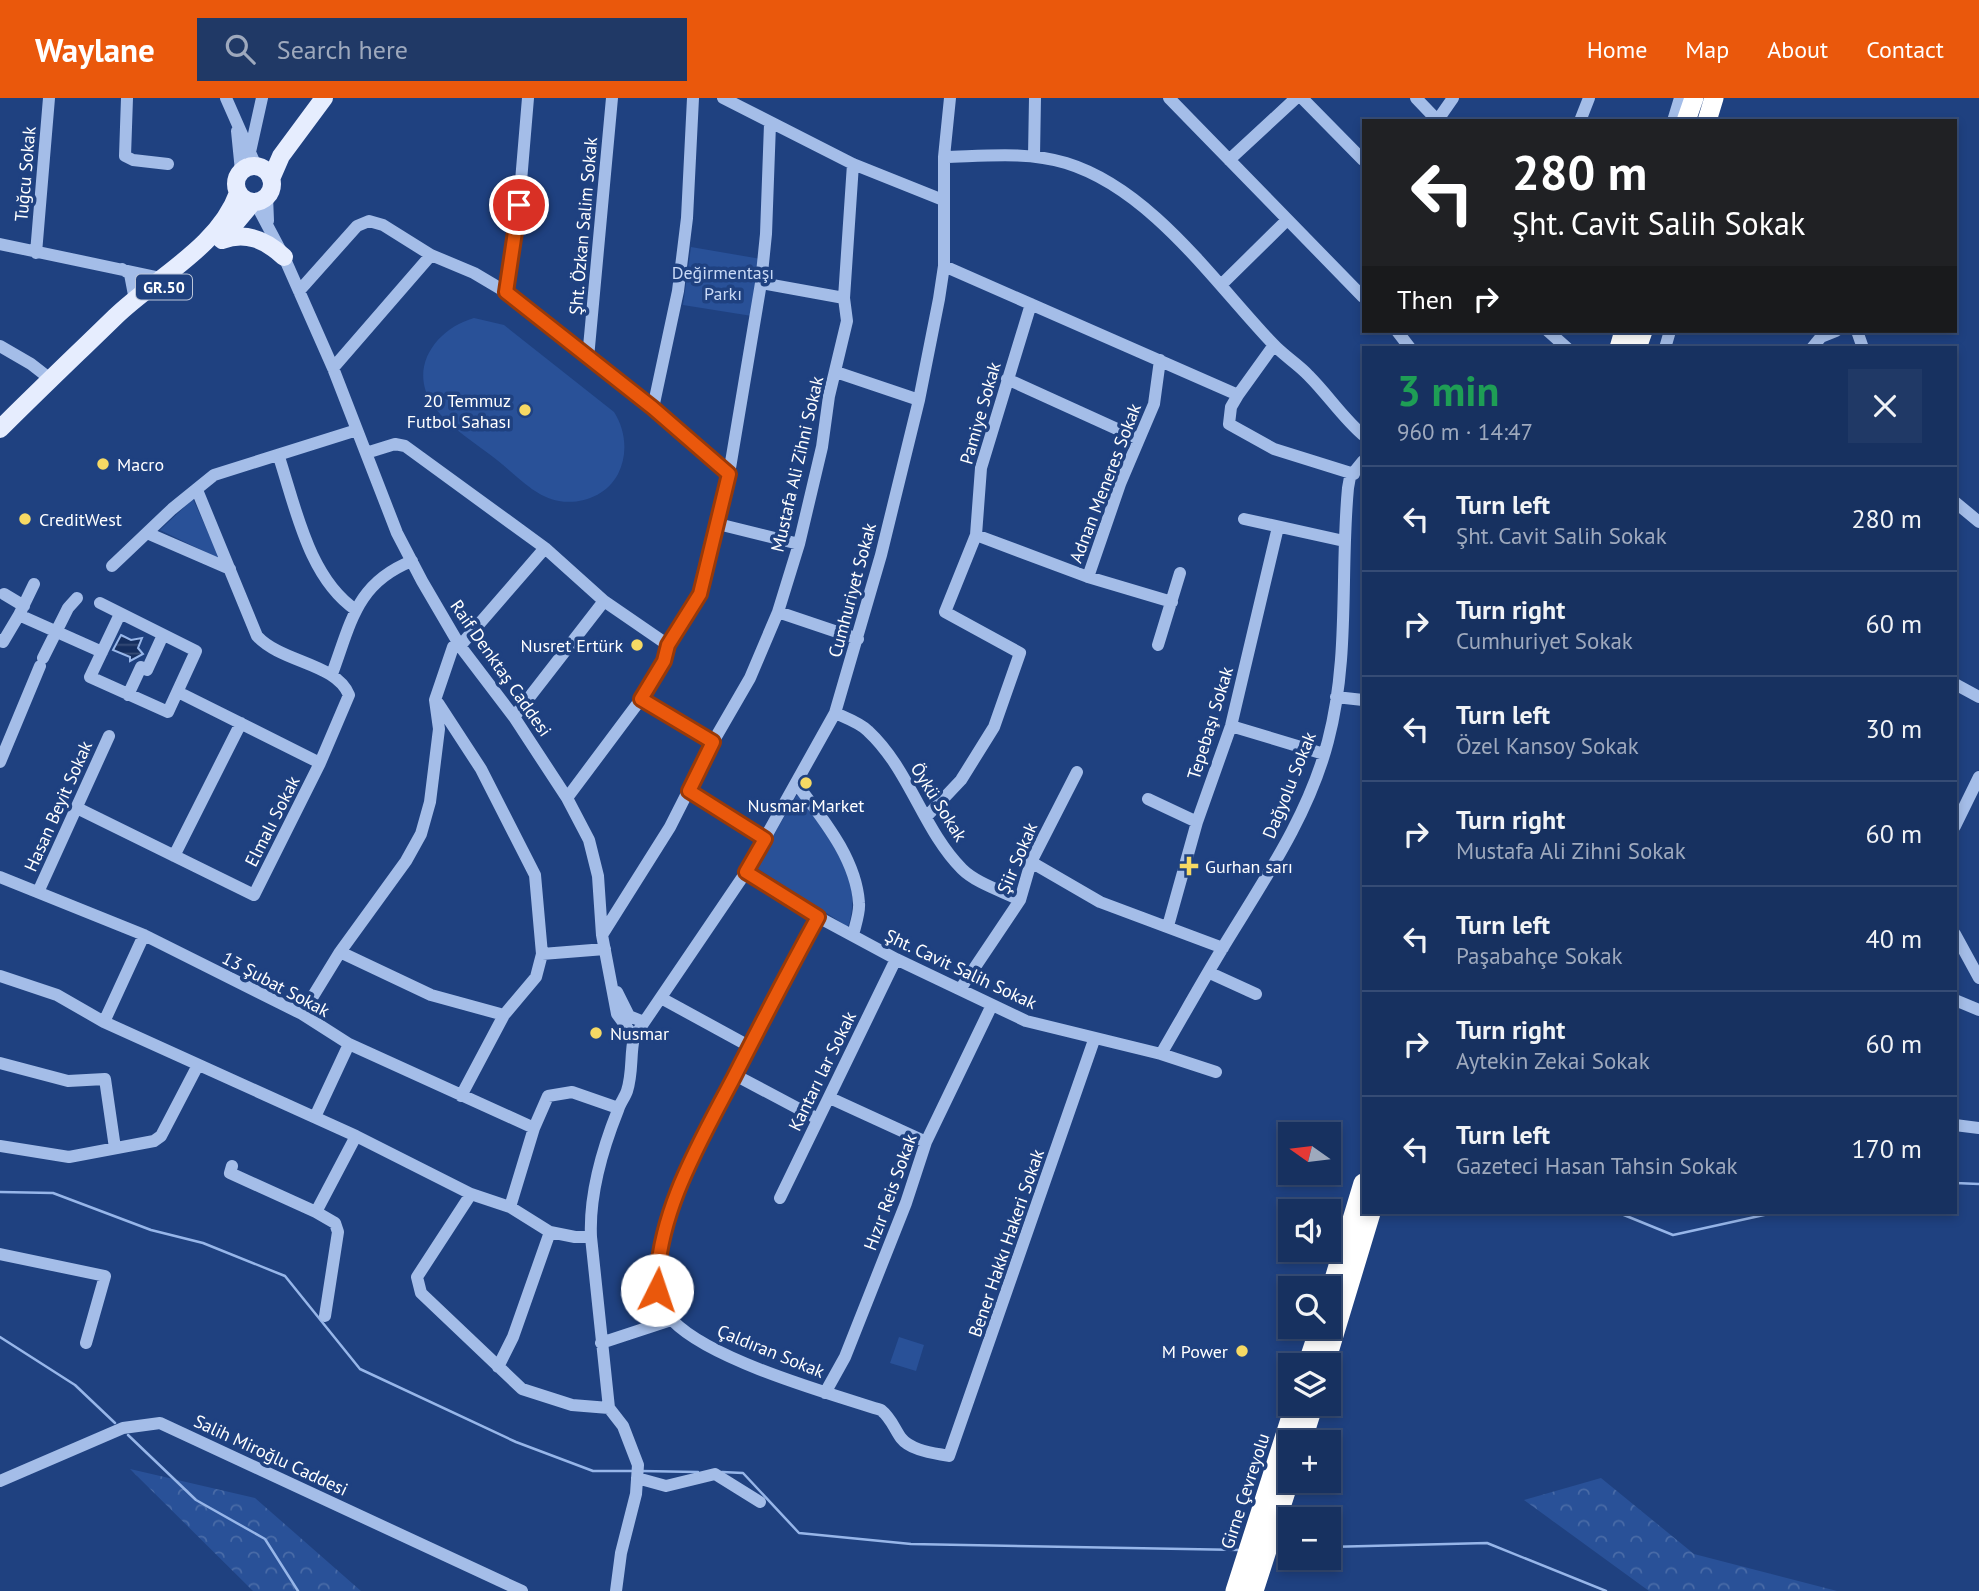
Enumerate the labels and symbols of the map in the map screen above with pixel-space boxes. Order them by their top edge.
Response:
street label: Tuğcu Sokak [9,125,41,223]
street label: Şht. Özkan Salim Sokak [564,136,602,316]
pin [489,175,549,235]
park label: Değirmentaşı Parkı [672,261,774,305]
road number: GR.50 [136,274,192,300]
street label: Pamiye Sokak [954,359,1006,467]
street label: Mustafa Ali Zihni Sokak [766,373,829,554]
place label: 20 Temmuz Futbol Sahası [407,389,511,433]
street label: Adnan Meneres Sokak [1064,400,1146,566]
marker: 20 Temmuz Futbol Sahası [517,402,533,418]
place label: Macro [117,453,164,476]
marker: Macro [95,456,111,472]
place label: CreditWest [39,508,122,531]
marker: CreditWest [17,511,33,527]
street label: Cumhuriyet Sokak [823,520,881,660]
street label: Raif Denktaş Caddesi [445,595,557,741]
place label: Nusret Ertürk [521,634,623,657]
marker: Nusret Ertürk [629,637,645,653]
street label: Tepebaşı Sokak [1182,663,1238,782]
street label: Dağyolu Sokak [1257,728,1321,842]
street label: Hasan Beyit Sokak [19,737,97,875]
street label: Öykü Sokak [906,758,973,846]
street label: Elmalı Sokak [239,771,305,870]
marker: Nusmar Market [798,775,814,791]
place label: Nusmar Market [748,794,864,817]
street label: Şiir Sokak [992,818,1042,897]
place label: Gurhan sarı [1205,855,1293,878]
marker: Gurhan sarı [1179,856,1199,876]
street label: Şht. Cavit Salih Sokak [881,924,1041,1014]
street label: 13 Şubat Sokak [218,946,334,1022]
street label: Kantarı lar Sokak [783,1007,861,1135]
place label: Nusmar [610,1022,669,1045]
marker: Nusmar [588,1025,604,1041]
north arrow [1278,1122,1340,1185]
street label: Hızır Reis Sokak [858,1130,922,1253]
street label: Bener Hakkı Hakeri Sokak [963,1146,1049,1340]
position arrow [620,1253,694,1327]
street label: Çaldıran Sokak [714,1319,828,1383]
place label: M Power [1162,1340,1228,1363]
marker: M Power [1234,1343,1250,1359]
street label: Salih Miroğlu Caddesi [190,1409,352,1501]
street label: Girne Çevreyolu [1215,1430,1275,1552]

